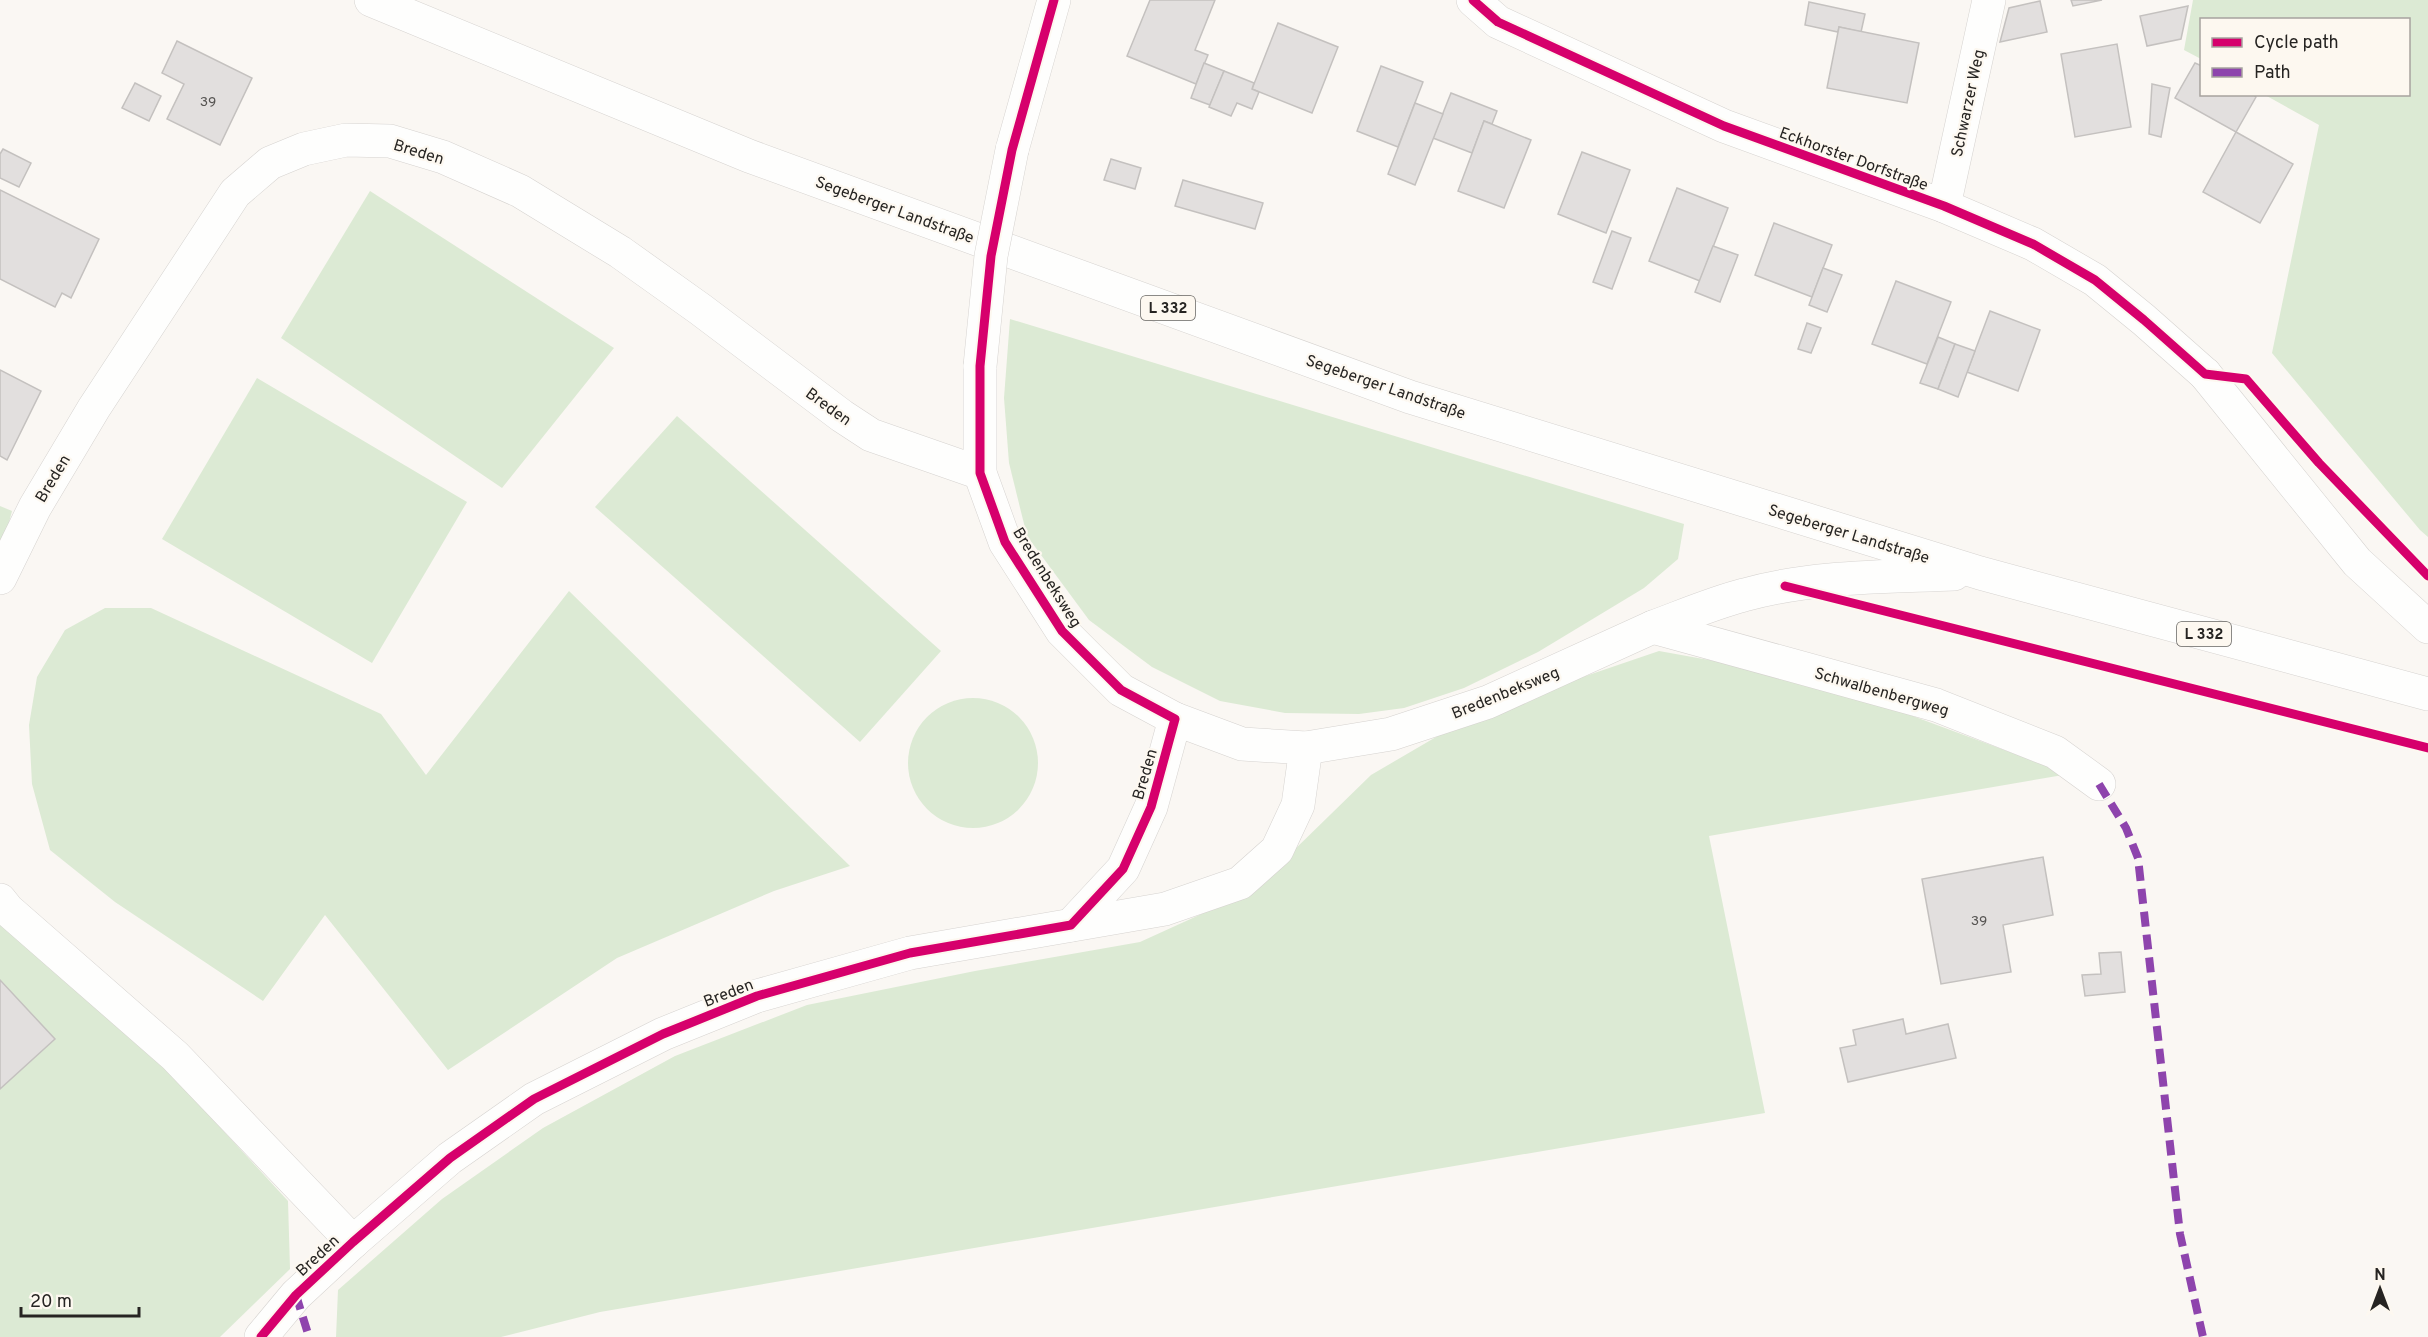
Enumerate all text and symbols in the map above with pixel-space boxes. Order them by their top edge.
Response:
legend [2200,18,2410,96]
text: Cycle path [2254,32,2339,55]
street label: Schwarzer Weg [1948,48,1990,159]
text: Path [2254,62,2291,85]
house number: 39 [200,94,216,111]
street label: Eckhorster Dorfstraße [1776,124,1931,196]
street label: Breden [391,136,446,170]
street label: Segeberger Landstraße [812,173,976,249]
road number: L 332 [1141,296,1195,320]
street label: Segeberger Landstraße [1303,351,1468,425]
street label: Breden [801,384,855,431]
street label: Breden [32,452,76,506]
street label: Segeberger Landstraße [1765,501,1931,569]
street label: Bredenbeksweg [1007,524,1085,632]
road number: L 332 [2177,622,2231,646]
street label: Bredenbeksweg [1449,663,1563,725]
street label: Schwalbenbergweg [1812,664,1951,722]
street label: Breden [1129,747,1163,802]
house number: 39 [1971,913,1987,930]
street label: Breden [701,975,757,1013]
street label: Breden [293,1231,344,1282]
north arrow [2350,1259,2410,1319]
text: N [2374,1266,2386,1286]
scale bar [21,1280,140,1318]
text: 20 m [30,1291,72,1314]

